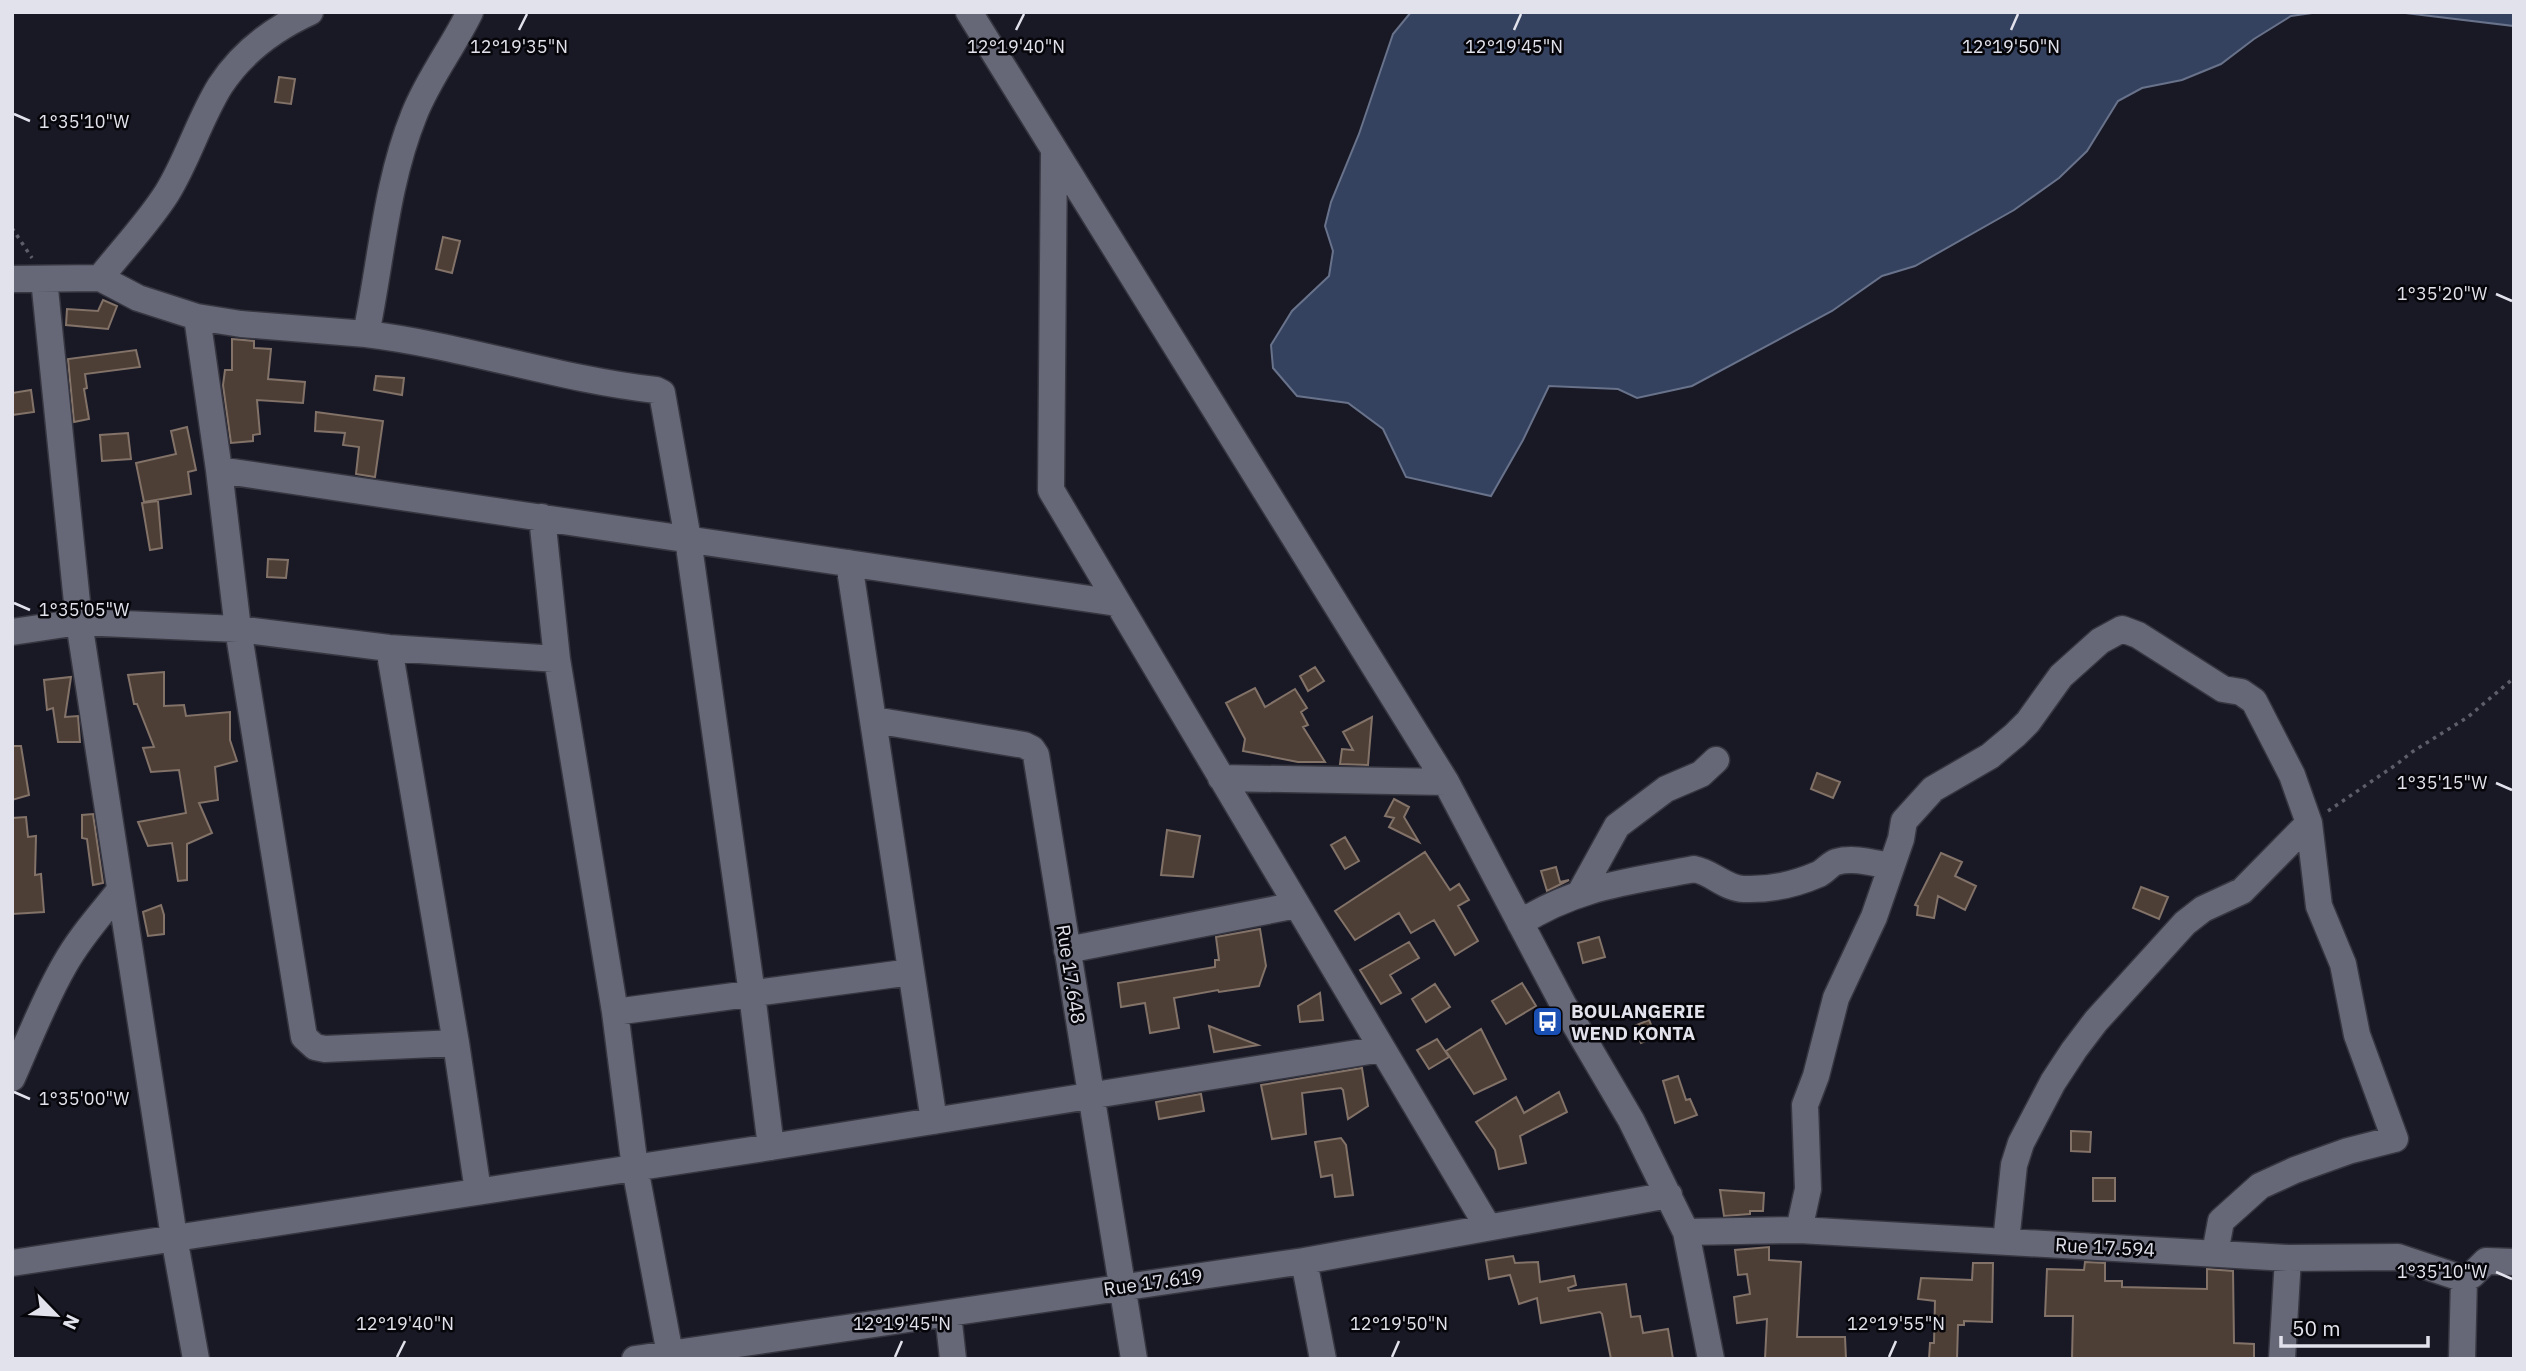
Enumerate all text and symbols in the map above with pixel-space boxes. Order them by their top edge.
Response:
text: 12°19'35"N [470,35,568,58]
text: 12°19'40"N [967,35,1065,58]
text: 12°19'45"N [1465,35,1563,58]
text: 12°19'50"N [1962,35,2060,58]
text: 1°35'10"W [39,110,129,133]
text: 1°35'20"W [2397,282,2487,305]
text: 1°35'05"W [39,598,129,621]
text: 1°35'15"W [2397,771,2487,794]
street label: Rue 17.648 [1051,923,1091,1025]
place label: BOULANGERIE WEND KONTA [1571,999,1705,1045]
bus stop icon: BOULANGERIE WEND KONTA [1531,1005,1565,1039]
text: 1°35'00"W [39,1087,129,1110]
street label: Rue 17.594 [2054,1232,2156,1262]
text: 1°35'10"W [2397,1260,2487,1283]
street label: Rue 17.619 [1102,1263,1204,1301]
north arrow [21,1280,91,1350]
scale bar [2281,1304,2428,1348]
text: N [58,1311,85,1333]
text: 12°19'40"N [356,1312,454,1335]
text: 12°19'45"N [853,1312,951,1335]
text: 12°19'50"N [1350,1312,1448,1335]
text: 12°19'55"N [1847,1312,1945,1335]
text: 50 m [2292,1314,2341,1342]

